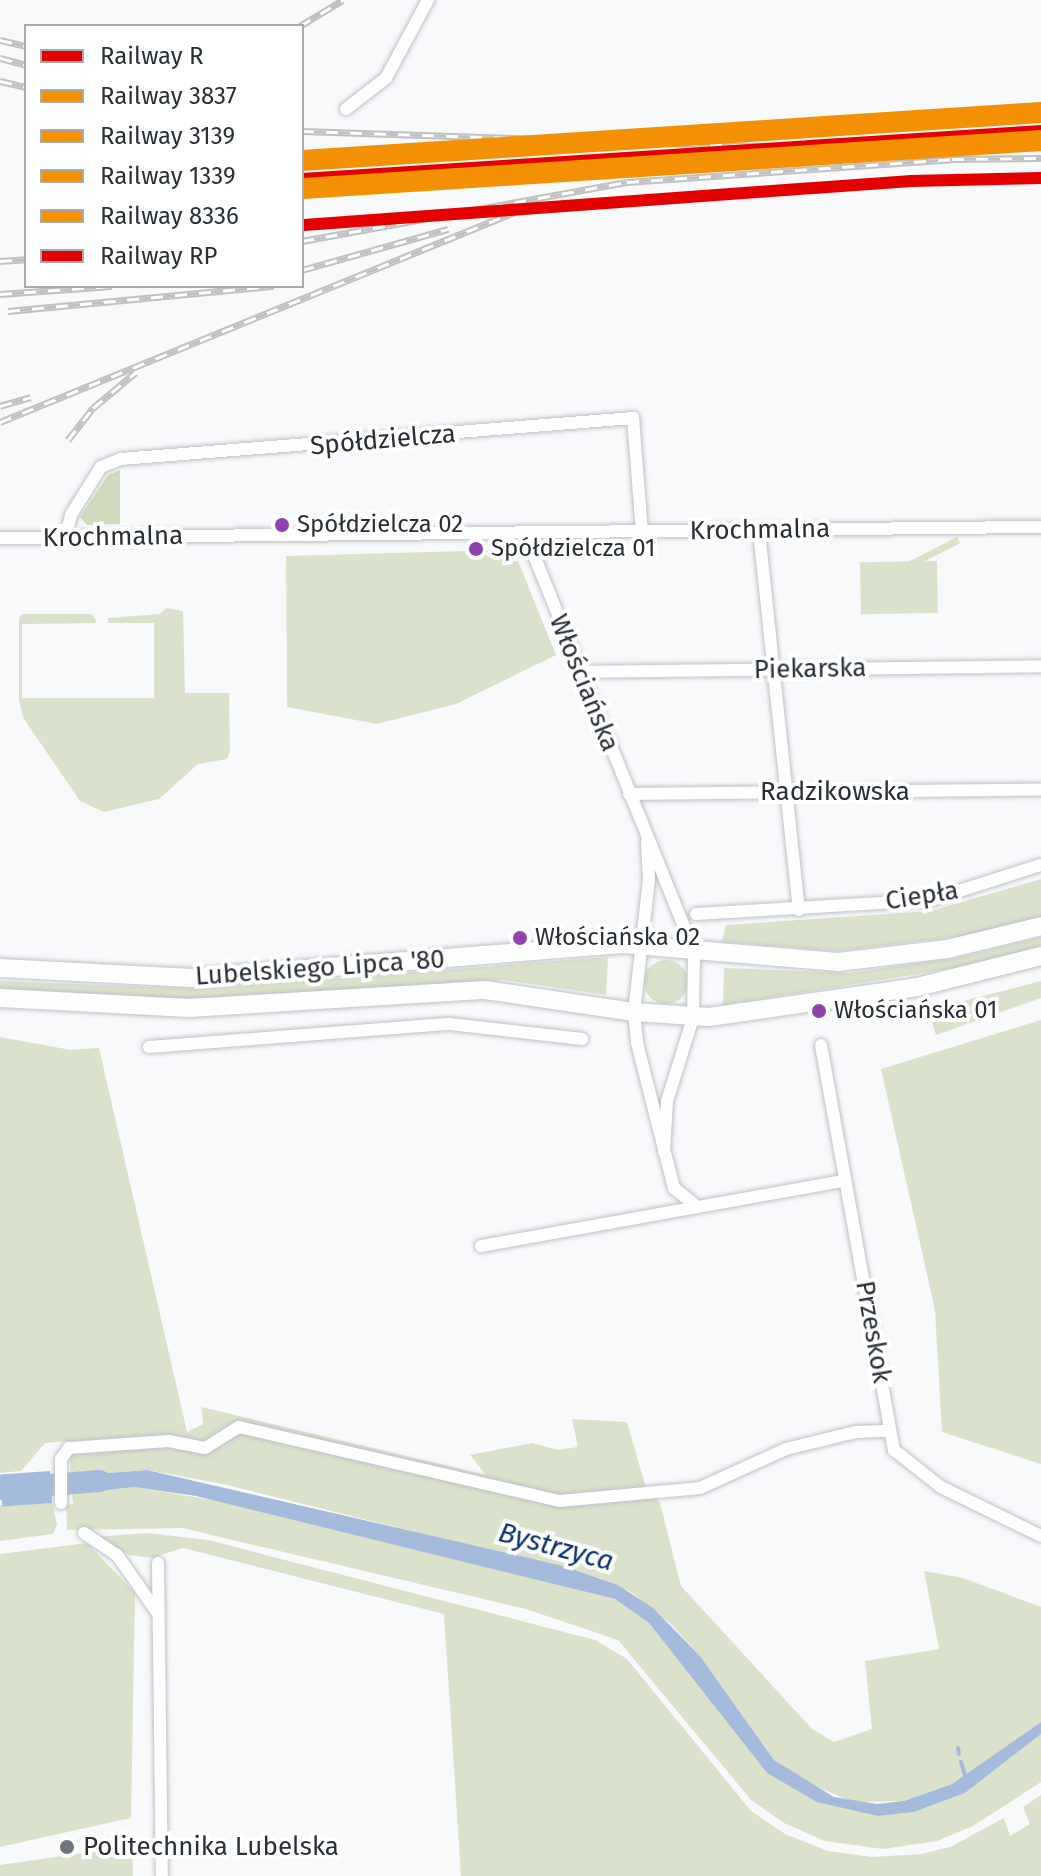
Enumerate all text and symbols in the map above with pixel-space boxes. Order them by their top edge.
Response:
legend [24,24,304,288]
text: Railway R [100,42,203,70]
text: Railway 3837 [100,82,237,110]
text: Railway 3139 [100,122,235,150]
text: Railway 1339 [100,162,236,190]
text: Railway 8336 [100,202,239,230]
text: Railway RP [100,242,217,270]
street label: Spółdzielcza [309,418,457,462]
place label: Spółdzielcza 02 [297,511,463,539]
street label: Krochmalna [689,513,831,547]
marker: Spółdzielcza 02 [274,517,290,533]
street label: Krochmalna [42,520,184,554]
place label: Spółdzielcza 01 [491,535,655,563]
marker: Spółdzielcza 01 [468,541,484,557]
street label: Włościańska [542,610,626,756]
street label: Piekarska [753,652,867,686]
street label: Radzikowska [760,776,910,808]
street label: Ciepła [883,875,961,917]
place label: Włościańska 02 [535,924,700,952]
marker: Włościańska 02 [512,930,528,946]
street label: Lubelskiego Lipca '80 [194,944,446,992]
place label: Włościańska 01 [834,997,997,1025]
marker: Włościańska 01 [811,1003,827,1019]
street label: Przeskok [849,1278,897,1386]
water label: Bystrzyca [495,1516,617,1578]
place label: Politechnika Lubelska [83,1831,339,1863]
marker: Politechnika Lubelska [58,1838,76,1856]

